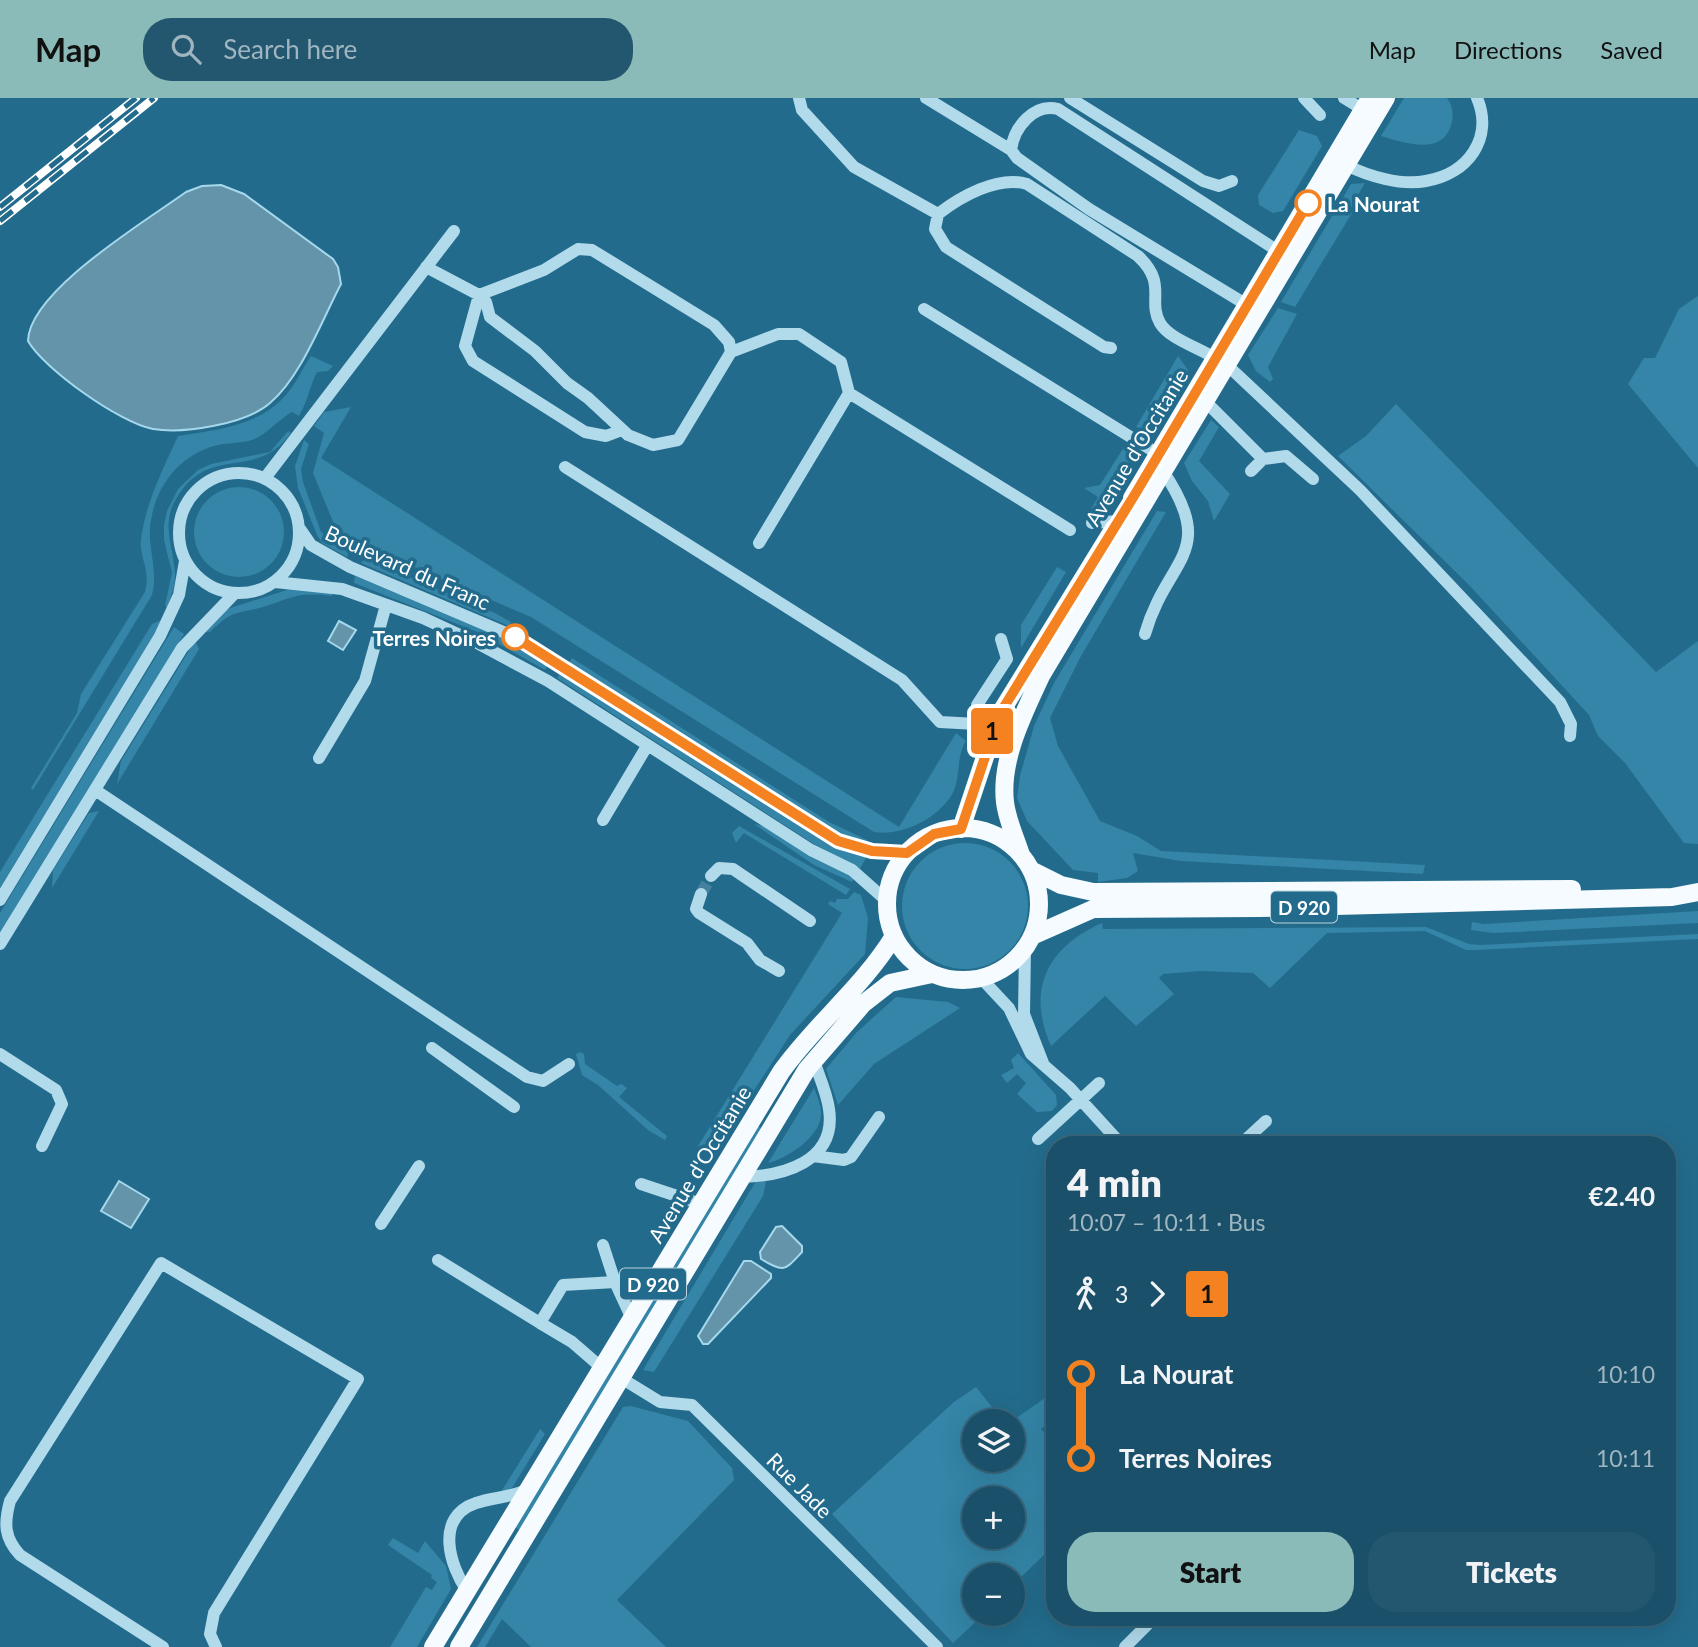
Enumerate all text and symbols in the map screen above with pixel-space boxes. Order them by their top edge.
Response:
search box [143,18,633,81]
text: Map [35,29,101,69]
icon: search [167,30,205,68]
text: Search here [223,33,357,65]
text: Map [1369,35,1416,64]
text: Directions [1454,35,1562,64]
text: Saved [1600,35,1663,64]
marker: La Nourat [1295,190,1321,216]
place label: La Nourat [1327,191,1420,216]
street label: Avenue d'Occitanie [1079,364,1193,530]
street label: Boulevard du Franc [322,519,494,615]
marker: Terres Noires [502,624,528,650]
place label: Terres Noires [373,625,496,650]
line badge: 1 [969,708,1015,754]
text: 1 [985,716,999,745]
road number: D 920 [1271,892,1337,922]
street label: Avenue d'Occitanie [642,1081,756,1247]
text: 4 min [1067,1159,1162,1205]
text: €2.40 [1589,1180,1655,1212]
text: 10:07 – 10:11 · Bus [1067,1208,1266,1236]
road number: D 920 [620,1268,686,1300]
icon: walk [1067,1275,1105,1313]
icon: forward [1138,1275,1176,1313]
text: 1 [1200,1279,1214,1308]
text: 3 [1115,1280,1128,1308]
text: La Nourat [1119,1358,1233,1390]
text: 10:10 [1596,1360,1655,1388]
map controls [962,1409,1025,1626]
button: layers [962,1409,1025,1472]
text: Terres Noires [1119,1442,1272,1474]
text: 10:11 [1596,1444,1655,1472]
street label: Rue Jade [762,1447,838,1523]
button: + [962,1486,1025,1549]
button: Start [1067,1532,1354,1612]
button: Tickets [1368,1532,1655,1612]
button: − [962,1563,1025,1626]

